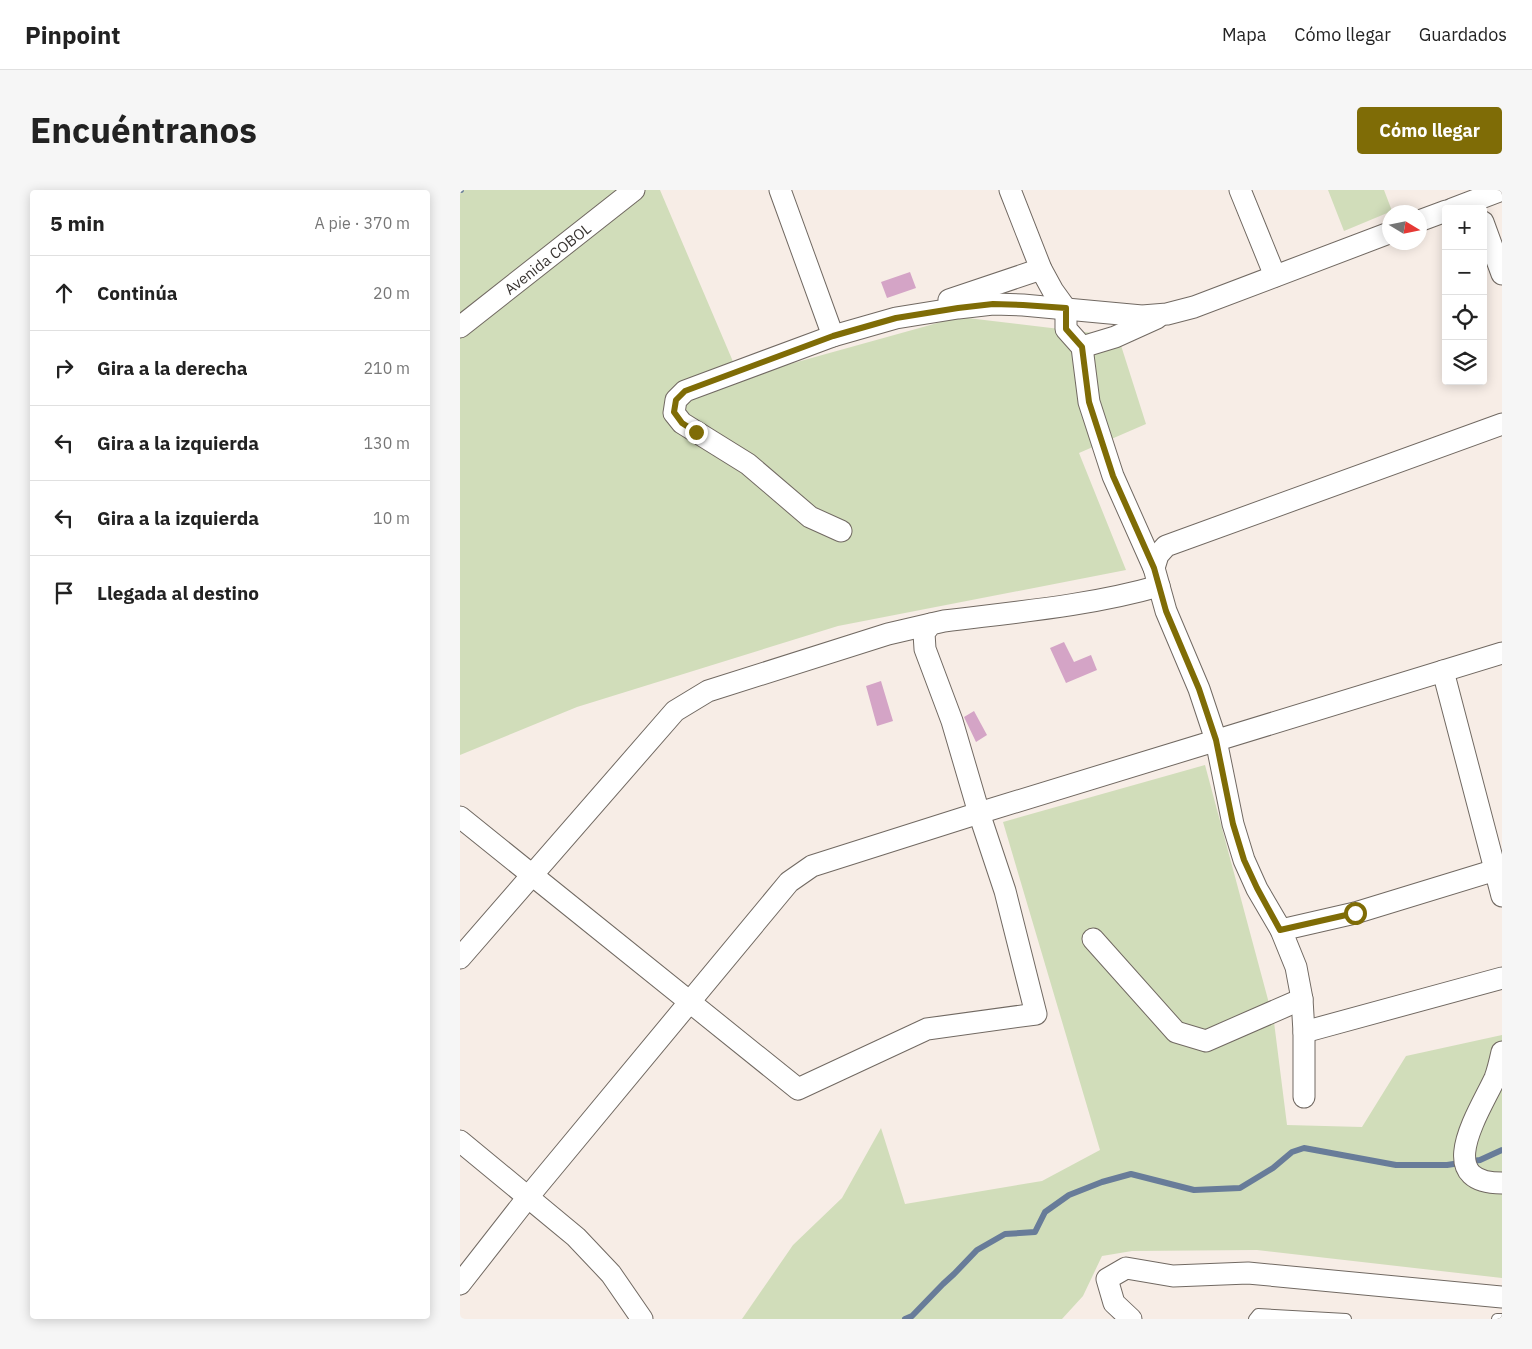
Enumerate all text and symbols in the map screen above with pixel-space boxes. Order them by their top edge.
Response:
text: Pinpoint [25,19,120,51]
text: Mapa [1222,23,1266,46]
text: Cómo llegar [1294,23,1391,46]
text: Guardados [1419,23,1507,46]
text: Encuéntranos [30,107,257,153]
button: Cómo llegar [1357,107,1502,154]
north arrow [1382,205,1427,250]
map controls [1442,205,1487,385]
button: + [1442,205,1487,250]
text: 5 min [50,209,105,237]
text: A pie · 370 m [315,213,410,233]
street label: Avenida COBOL [500,218,595,298]
button: − [1442,250,1487,295]
icon: ahead [50,279,78,307]
text: Continúa [97,281,178,305]
text: 20 m [373,283,410,303]
button: locate [1442,295,1487,340]
button: layers [1442,340,1487,385]
icon: right [50,354,78,382]
text: Gira a la derecha [97,356,248,380]
text: 210 m [363,358,410,378]
route end [685,421,708,444]
icon: left [50,429,78,457]
text: Gira a la izquierda [97,431,259,455]
text: 130 m [363,433,410,453]
icon: left [50,504,78,532]
text: Gira a la izquierda [97,506,259,530]
text: 10 m [373,508,410,528]
icon: arrive [50,579,78,607]
text: Llegada al destino [97,581,259,605]
route start [1344,902,1367,925]

